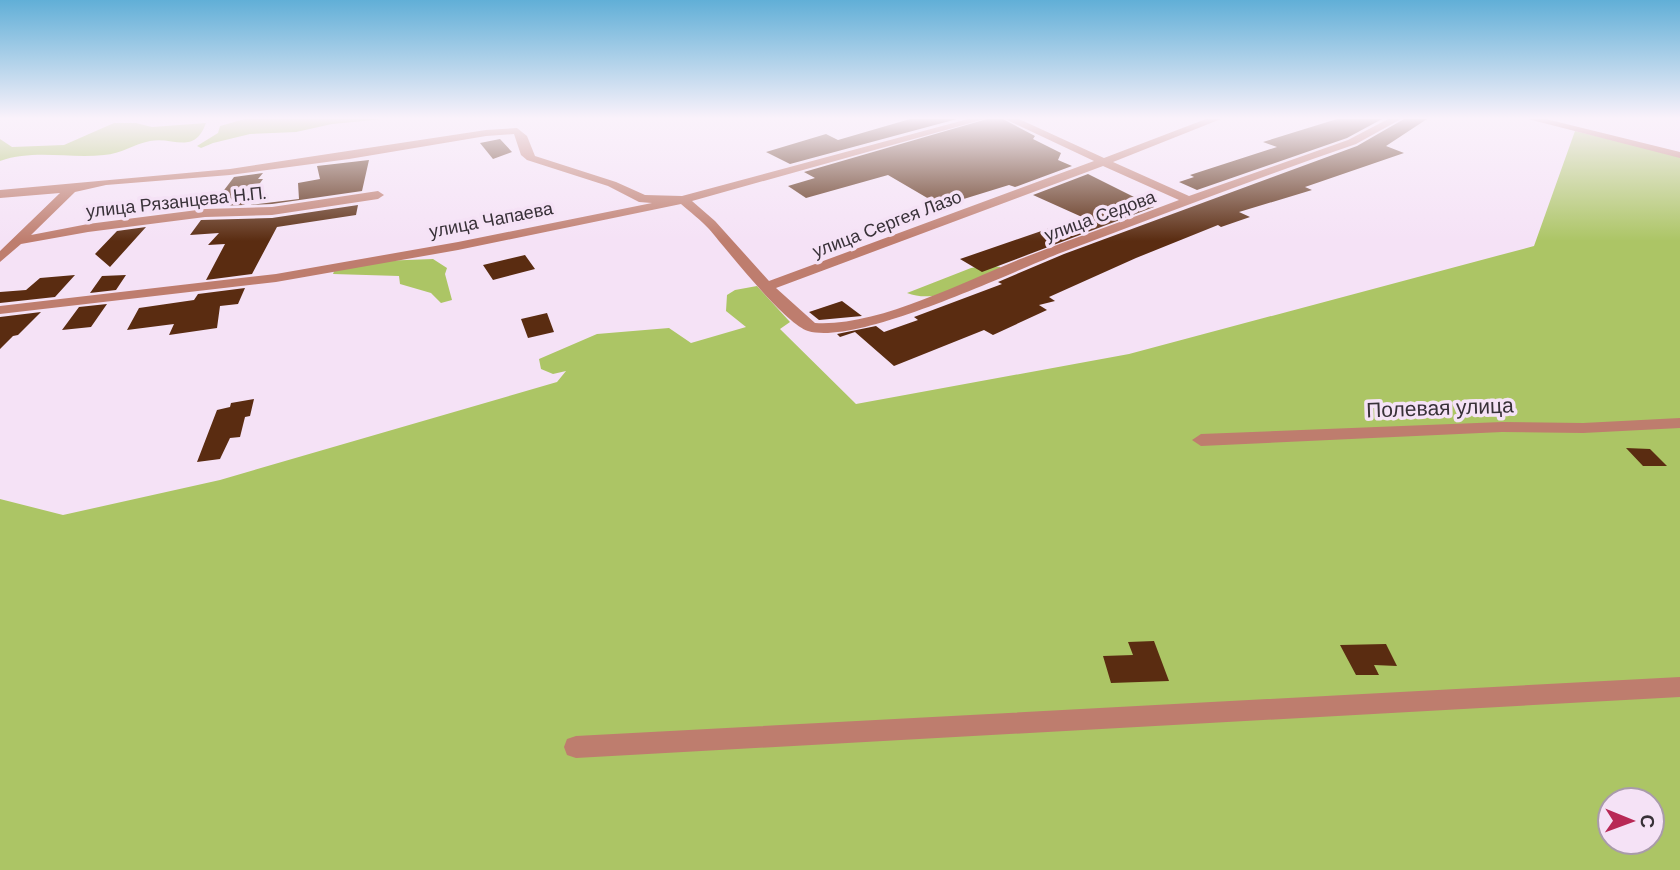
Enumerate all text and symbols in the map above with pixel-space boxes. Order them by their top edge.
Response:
street label: улица Рязанцева Н.П. [85,181,267,223]
street label: улица Седова [1041,184,1160,247]
street label: улица Сергея Лазо [809,185,965,263]
street label: улица Чапаева [427,196,556,244]
street label: Полевая улица [1366,391,1515,425]
north arrow [1596,786,1666,856]
text: С [1635,814,1660,829]

